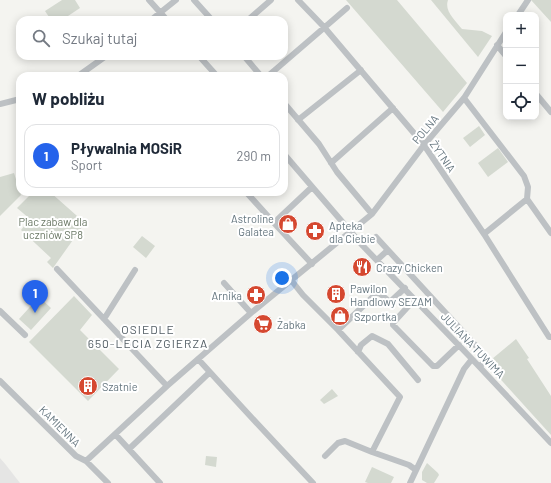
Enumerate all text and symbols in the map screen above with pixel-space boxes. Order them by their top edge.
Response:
map controls [503,12,539,120]
button: + [503,12,539,48]
search box [16,16,288,60]
icon: search [30,27,52,49]
text: Szukaj tutaj [62,29,138,47]
button: − [503,48,539,84]
button: locate [503,84,539,120]
text: W pobliżu [32,88,105,108]
street label: POLNA [409,112,441,146]
street label: ŻYTNIA [427,137,460,175]
text: Pływalnia MOSiR [71,139,182,157]
text: 1 [44,148,48,164]
text: 290 m [237,148,271,164]
text: Sport [71,157,102,173]
place label: Astroline Galatea [231,212,274,238]
shop icon: Astroline Galatea [277,213,299,235]
park label: Plac zabaw dla uczniów SP8 [19,215,87,241]
place label: Apteka dla Ciebie [329,219,376,245]
pharmacy icon: Apteka dla Ciebie [304,220,326,242]
restaurant icon: Crazy Chicken [351,256,373,278]
place label: Crazy Chicken [376,261,443,274]
your location [272,268,292,288]
pin: 1 [22,280,48,313]
place label: Pawilon Handlowy SEZAM [350,282,432,308]
building icon: Pawilon Handlowy SEZAM [325,283,347,305]
pharmacy icon: Arnika [245,284,267,306]
place label: Arnika [212,289,242,302]
shop icon: Szportka [329,305,351,327]
place label: Szportka [354,310,397,323]
street label: JULIANA TUWIMA [438,310,508,381]
supermarket icon: Żabka [252,313,274,335]
place label: Żabka [277,317,306,331]
district label: OSIEDLE 650-LECIA ZGIERZA [88,322,208,350]
building icon: Szatnie [77,375,99,397]
place label: Szatnie [102,380,138,393]
street label: KAMIENNA [37,403,83,449]

